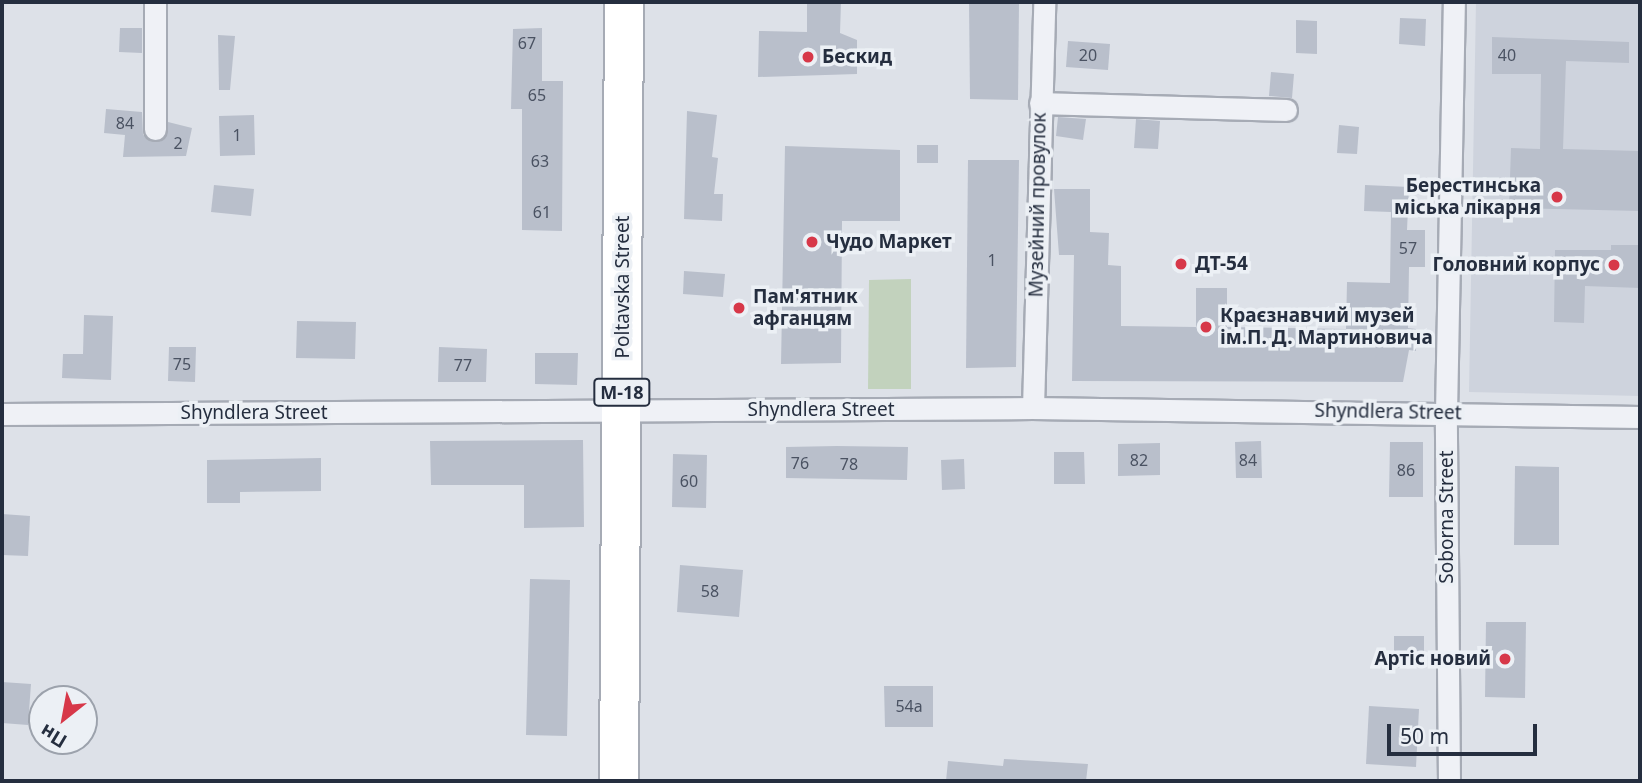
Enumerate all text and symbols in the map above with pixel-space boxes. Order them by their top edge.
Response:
house number: 67 [518,33,536,53]
house number: 20 [1079,45,1097,65]
house number: 40 [1498,45,1516,65]
place label: Бескид [822,46,892,68]
marker: Бескид [800,49,816,65]
house number: 65 [528,85,546,105]
street label: Музейний провулок [1025,112,1051,298]
house number: 84 [116,113,134,133]
house number: 1 [232,125,242,145]
house number: 2 [173,133,183,153]
house number: 63 [531,151,549,171]
place label: Берестинська міська лікарня [1394,175,1541,219]
marker: Берестинська міська лікарня [1547,187,1567,207]
house number: 61 [533,202,551,222]
street label: Poltavska Street [612,216,634,358]
place label: Чудо Маркет [826,231,952,253]
marker: Чудо Маркет [804,234,820,250]
house number: 57 [1399,238,1417,258]
house number: 1 [987,250,997,270]
place label: ДТ-54 [1195,253,1248,275]
place label: Головний корпус [1433,254,1600,276]
marker: ДТ-54 [1173,256,1189,272]
marker: Головний корпус [1606,257,1622,273]
place label: Пам'ятник афганцям [753,286,858,330]
marker: Пам'ятник афганцям [731,300,747,316]
place label: Краєзнавчий музей ім.П. Д. Мартиновича [1220,305,1433,349]
marker: Краєзнавчий музей ім.П. Д. Мартиновича [1198,319,1214,335]
house number: 75 [173,354,191,374]
house number: 77 [454,355,472,375]
road number: М-18 [592,378,652,406]
street label: Shyndlera Street [747,399,895,421]
street label: Shyndlera Street [1314,399,1462,425]
street label: Shyndlera Street [180,402,328,424]
house number: 82 [1130,450,1148,470]
house number: 84 [1239,450,1257,470]
street label: Soborna Street [1436,450,1458,584]
house number: 76 [791,453,809,473]
house number: 78 [840,454,858,474]
house number: 86 [1397,460,1415,480]
house number: 60 [680,471,698,491]
house number: 58 [701,581,719,601]
place label: Артіс новий [1374,648,1491,670]
marker: Артіс новий [1497,651,1513,667]
north arrow [28,685,98,755]
house number: 54а [895,696,923,716]
scale bar [1390,710,1540,754]
text: Пн [35,718,71,754]
text: 50 m [1400,722,1449,750]

